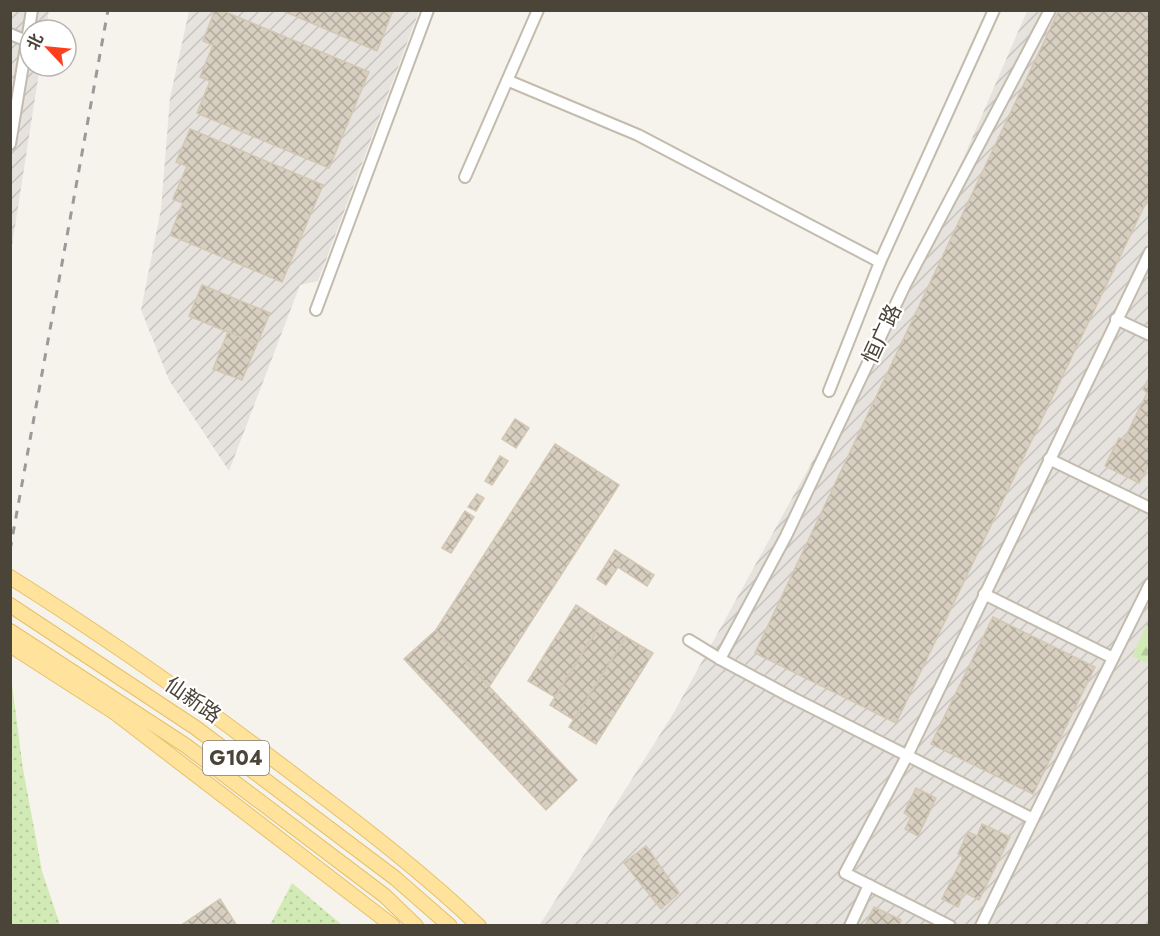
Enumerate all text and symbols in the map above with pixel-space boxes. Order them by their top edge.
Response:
north arrow [18,18,78,78]
text: 北 [21,29,49,54]
street label: 恒广路 [855,299,909,369]
street label: 仙新路 [159,670,227,730]
road number: G104 [203,741,269,775]

